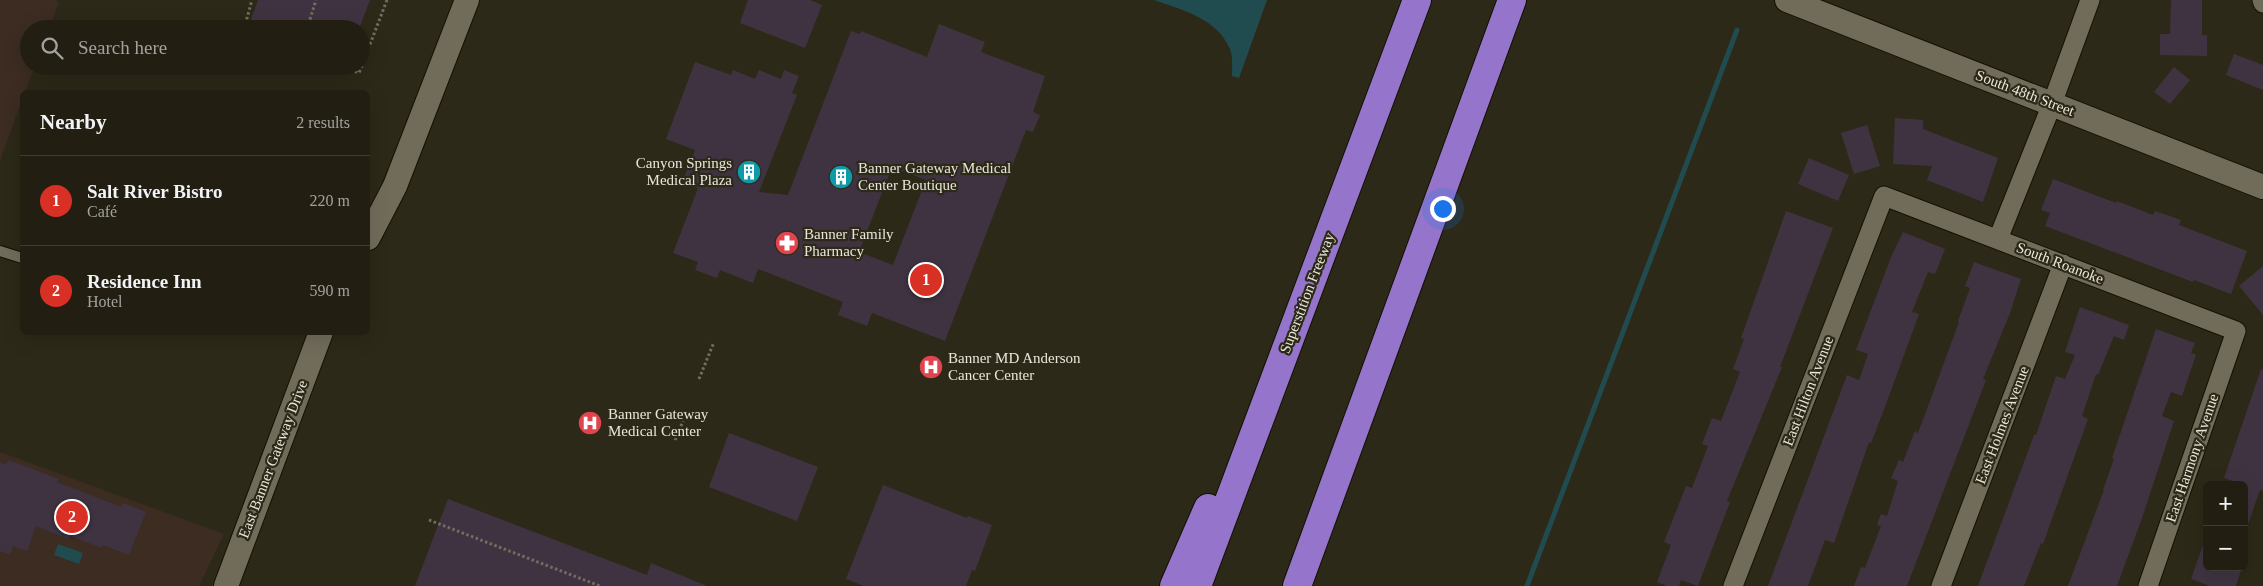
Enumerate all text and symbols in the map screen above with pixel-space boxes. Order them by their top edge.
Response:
search box [20,20,370,75]
icon: search [38,34,66,62]
text: Search here [78,37,167,58]
street label: South 48th Street [1974,67,2077,119]
text: Nearby [40,110,107,134]
text: 2 results [296,114,350,131]
place label: Canyon Springs Medical Plaza [636,155,732,188]
building icon: Canyon Springs Medical Plaza [736,159,762,185]
place label: Banner Gateway Medical Center Boutique [858,160,1011,193]
building icon: Banner Gateway Medical Center Boutique [828,164,854,190]
text: Salt River Bistro [87,181,222,202]
text: 1 [52,192,60,209]
text: 220 m [310,192,350,209]
your location [1430,196,1456,222]
text: Café [87,203,117,220]
place label: Banner Family Pharmacy [804,226,894,259]
pharmacy icon: Banner Family Pharmacy [774,230,800,256]
street label: Superstition Freeway [1277,230,1338,356]
street label: South Roanoke [2014,239,2106,287]
pin: 1 [910,261,942,299]
text: Residence Inn [87,271,202,292]
text: 2 [52,282,60,299]
text: 590 m [310,282,350,299]
text: Hotel [87,293,123,310]
street label: East Hilton Avenue [1780,333,1836,448]
place label: Banner MD Anderson Cancer Center [948,350,1081,383]
hospital icon: Banner MD Anderson Cancer Center [918,354,944,380]
street label: East Holmes Avenue [1972,364,2032,486]
street label: East Banner Gateway Drive [235,377,311,540]
street label: East Harmony Avenue [2163,391,2222,524]
place label: Banner Gateway Medical Center [608,406,709,439]
hospital icon: Banner Gateway Medical Center [577,410,603,436]
map controls [2203,481,2248,571]
button: + [2203,481,2248,526]
pin: 2 [56,498,88,536]
button: − [2203,526,2248,571]

